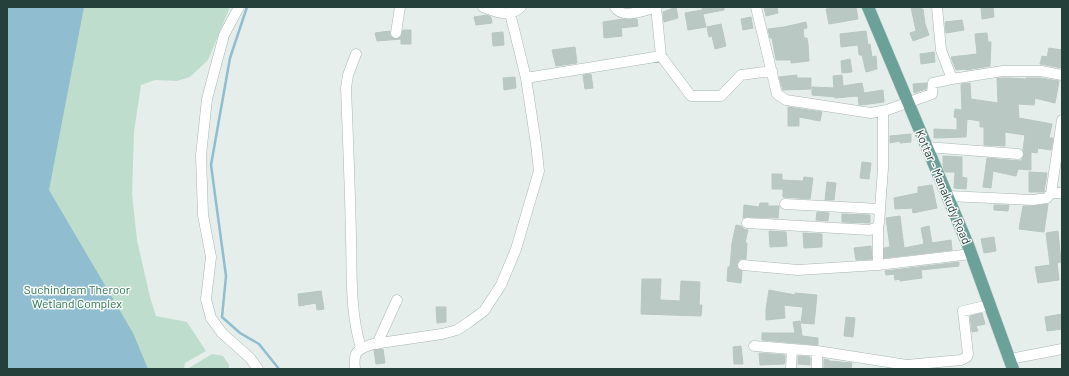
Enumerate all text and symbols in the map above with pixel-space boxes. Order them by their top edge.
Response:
street label: Kottar - Manakudy Road [913,127,974,246]
park label: Suchindram Theroor Wetland Complex [24,282,131,310]

